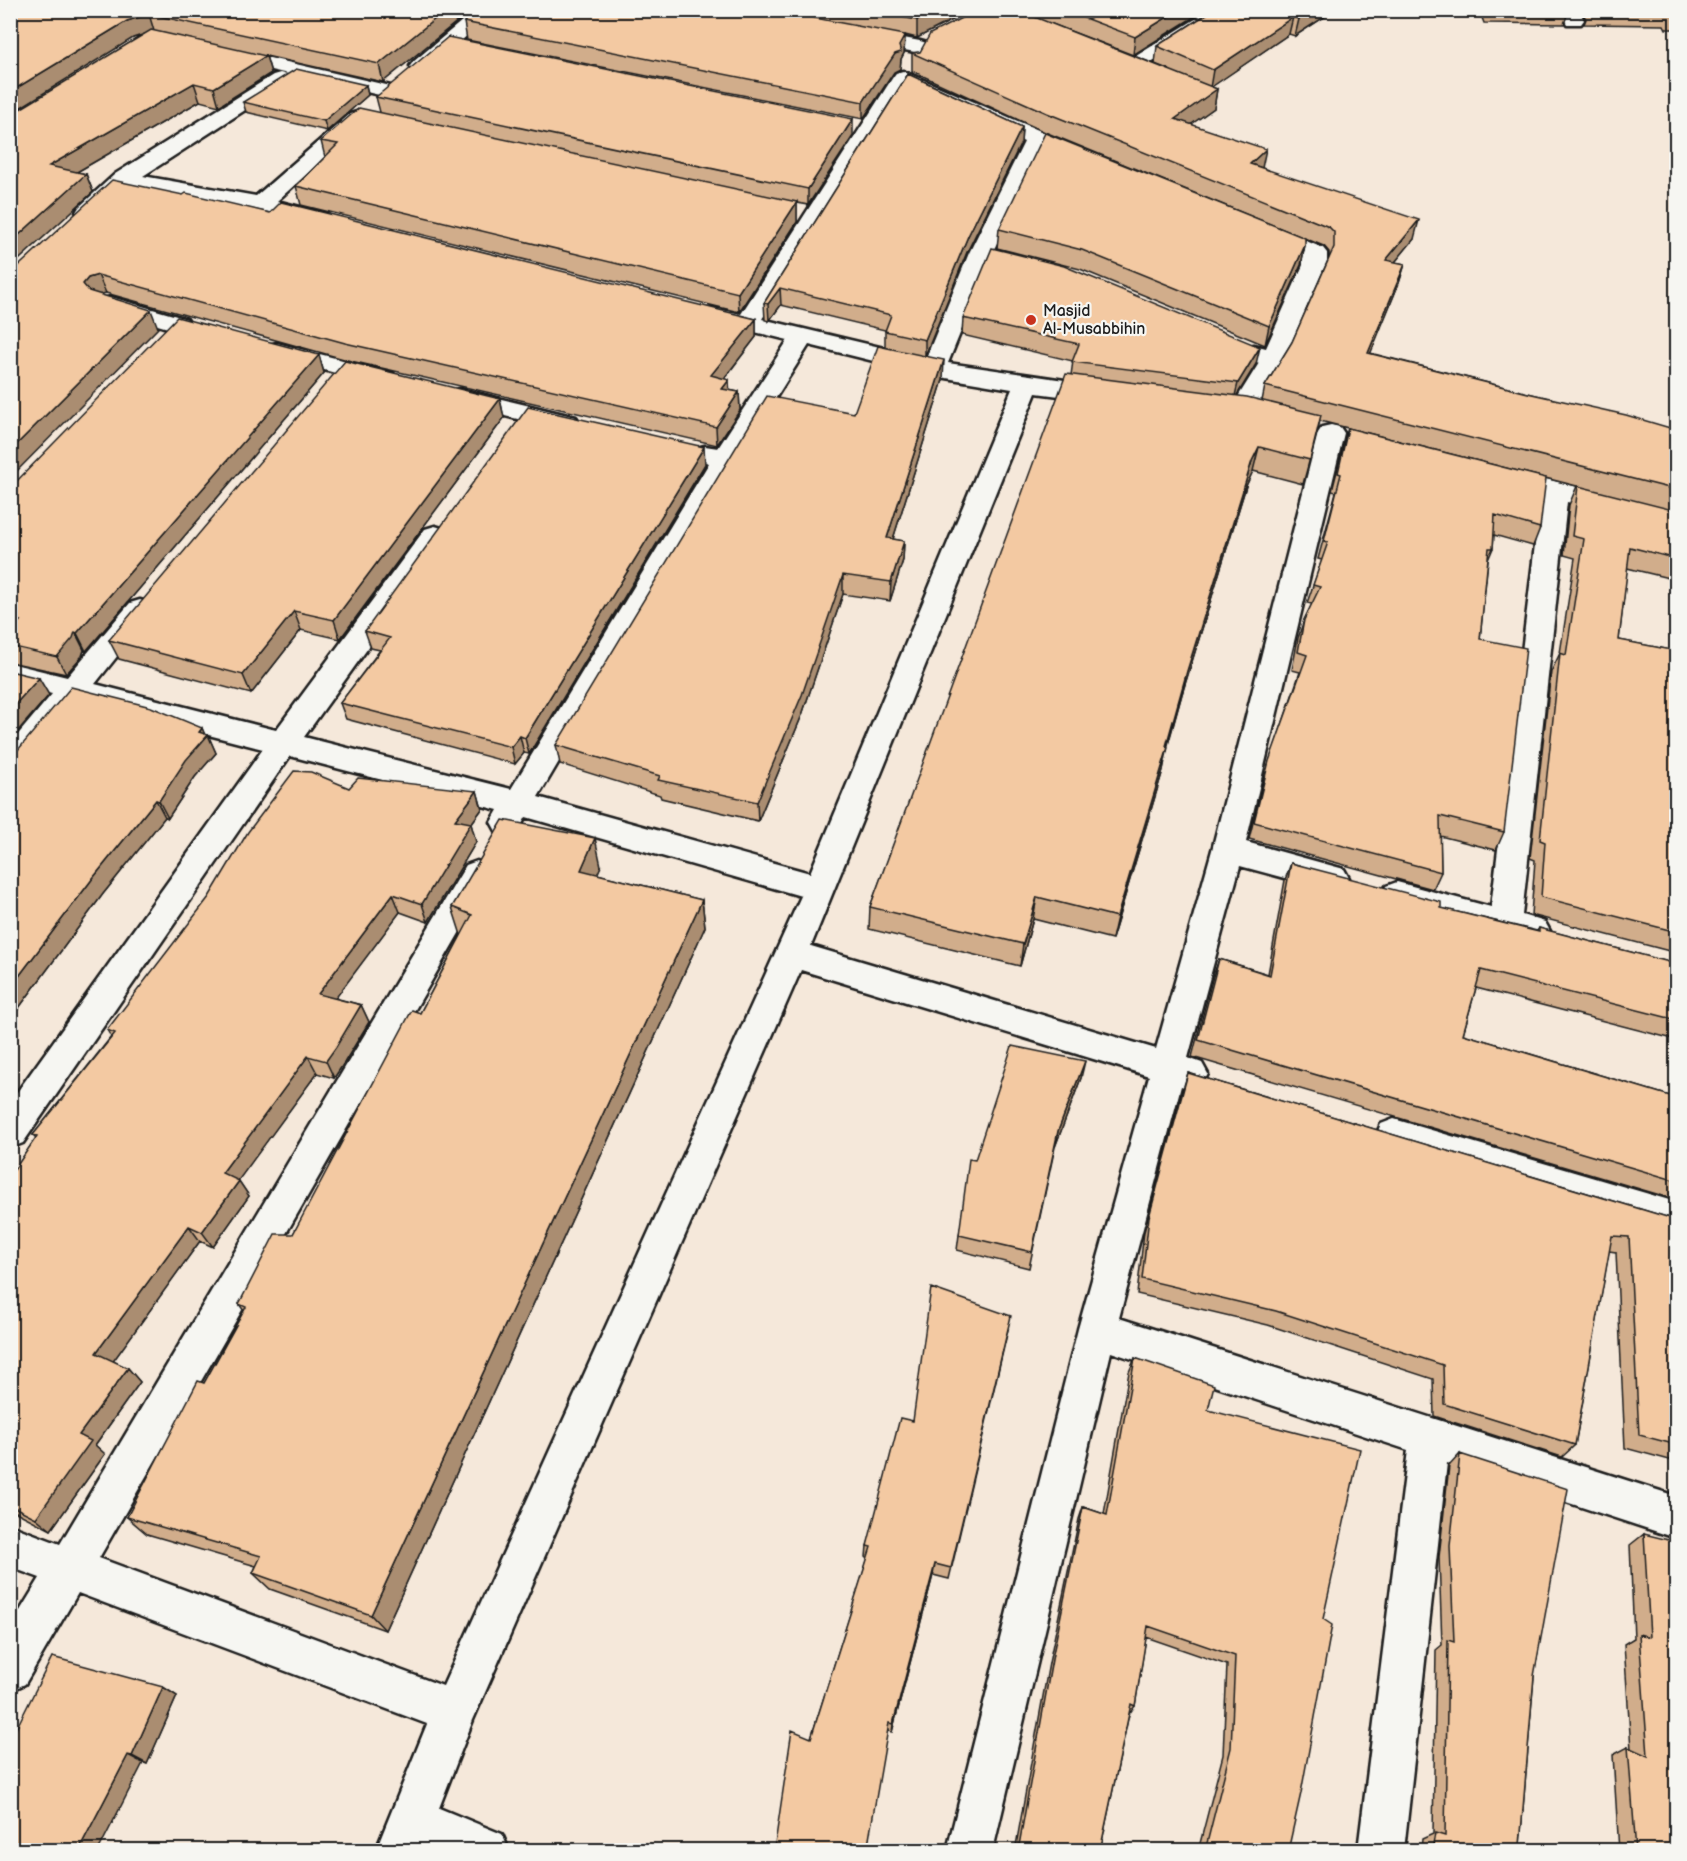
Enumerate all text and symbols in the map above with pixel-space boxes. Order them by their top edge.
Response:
place label: Masjid Al-Musabbihin [1043,302,1145,339]
marker: Masjid Al-Musabbihin [1024,313,1038,327]

